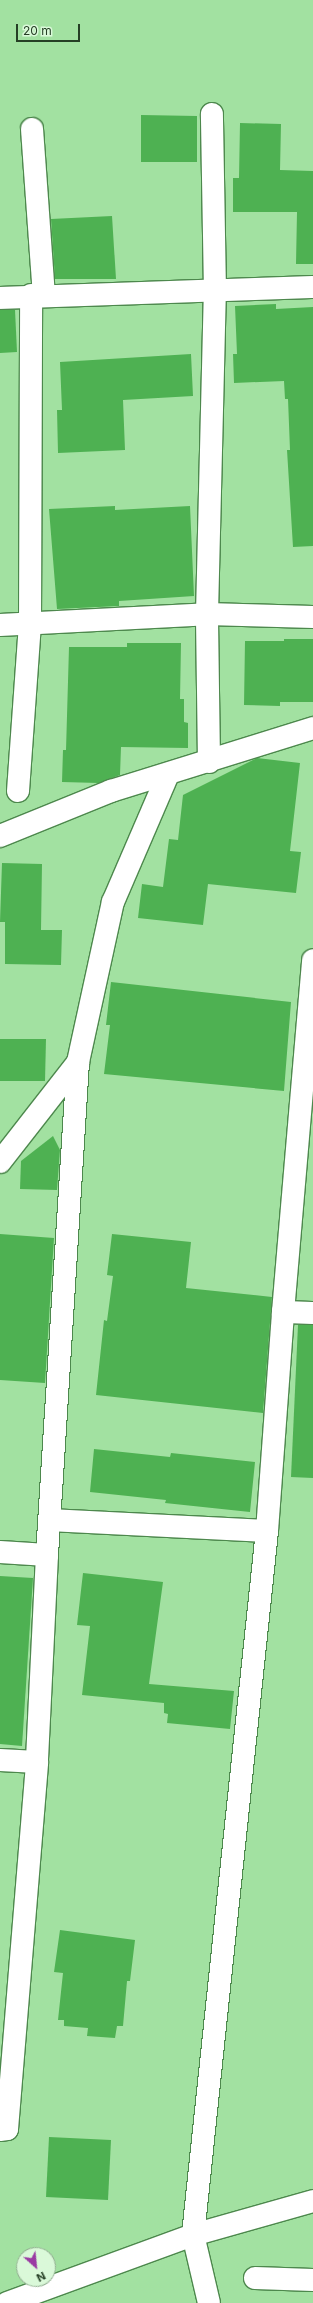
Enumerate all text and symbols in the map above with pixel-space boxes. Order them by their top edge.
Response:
scale bar [18,16,82,42]
text: 20 m [23,23,52,38]
north arrow [16,2247,56,2287]
text: N [34,2269,48,2285]

